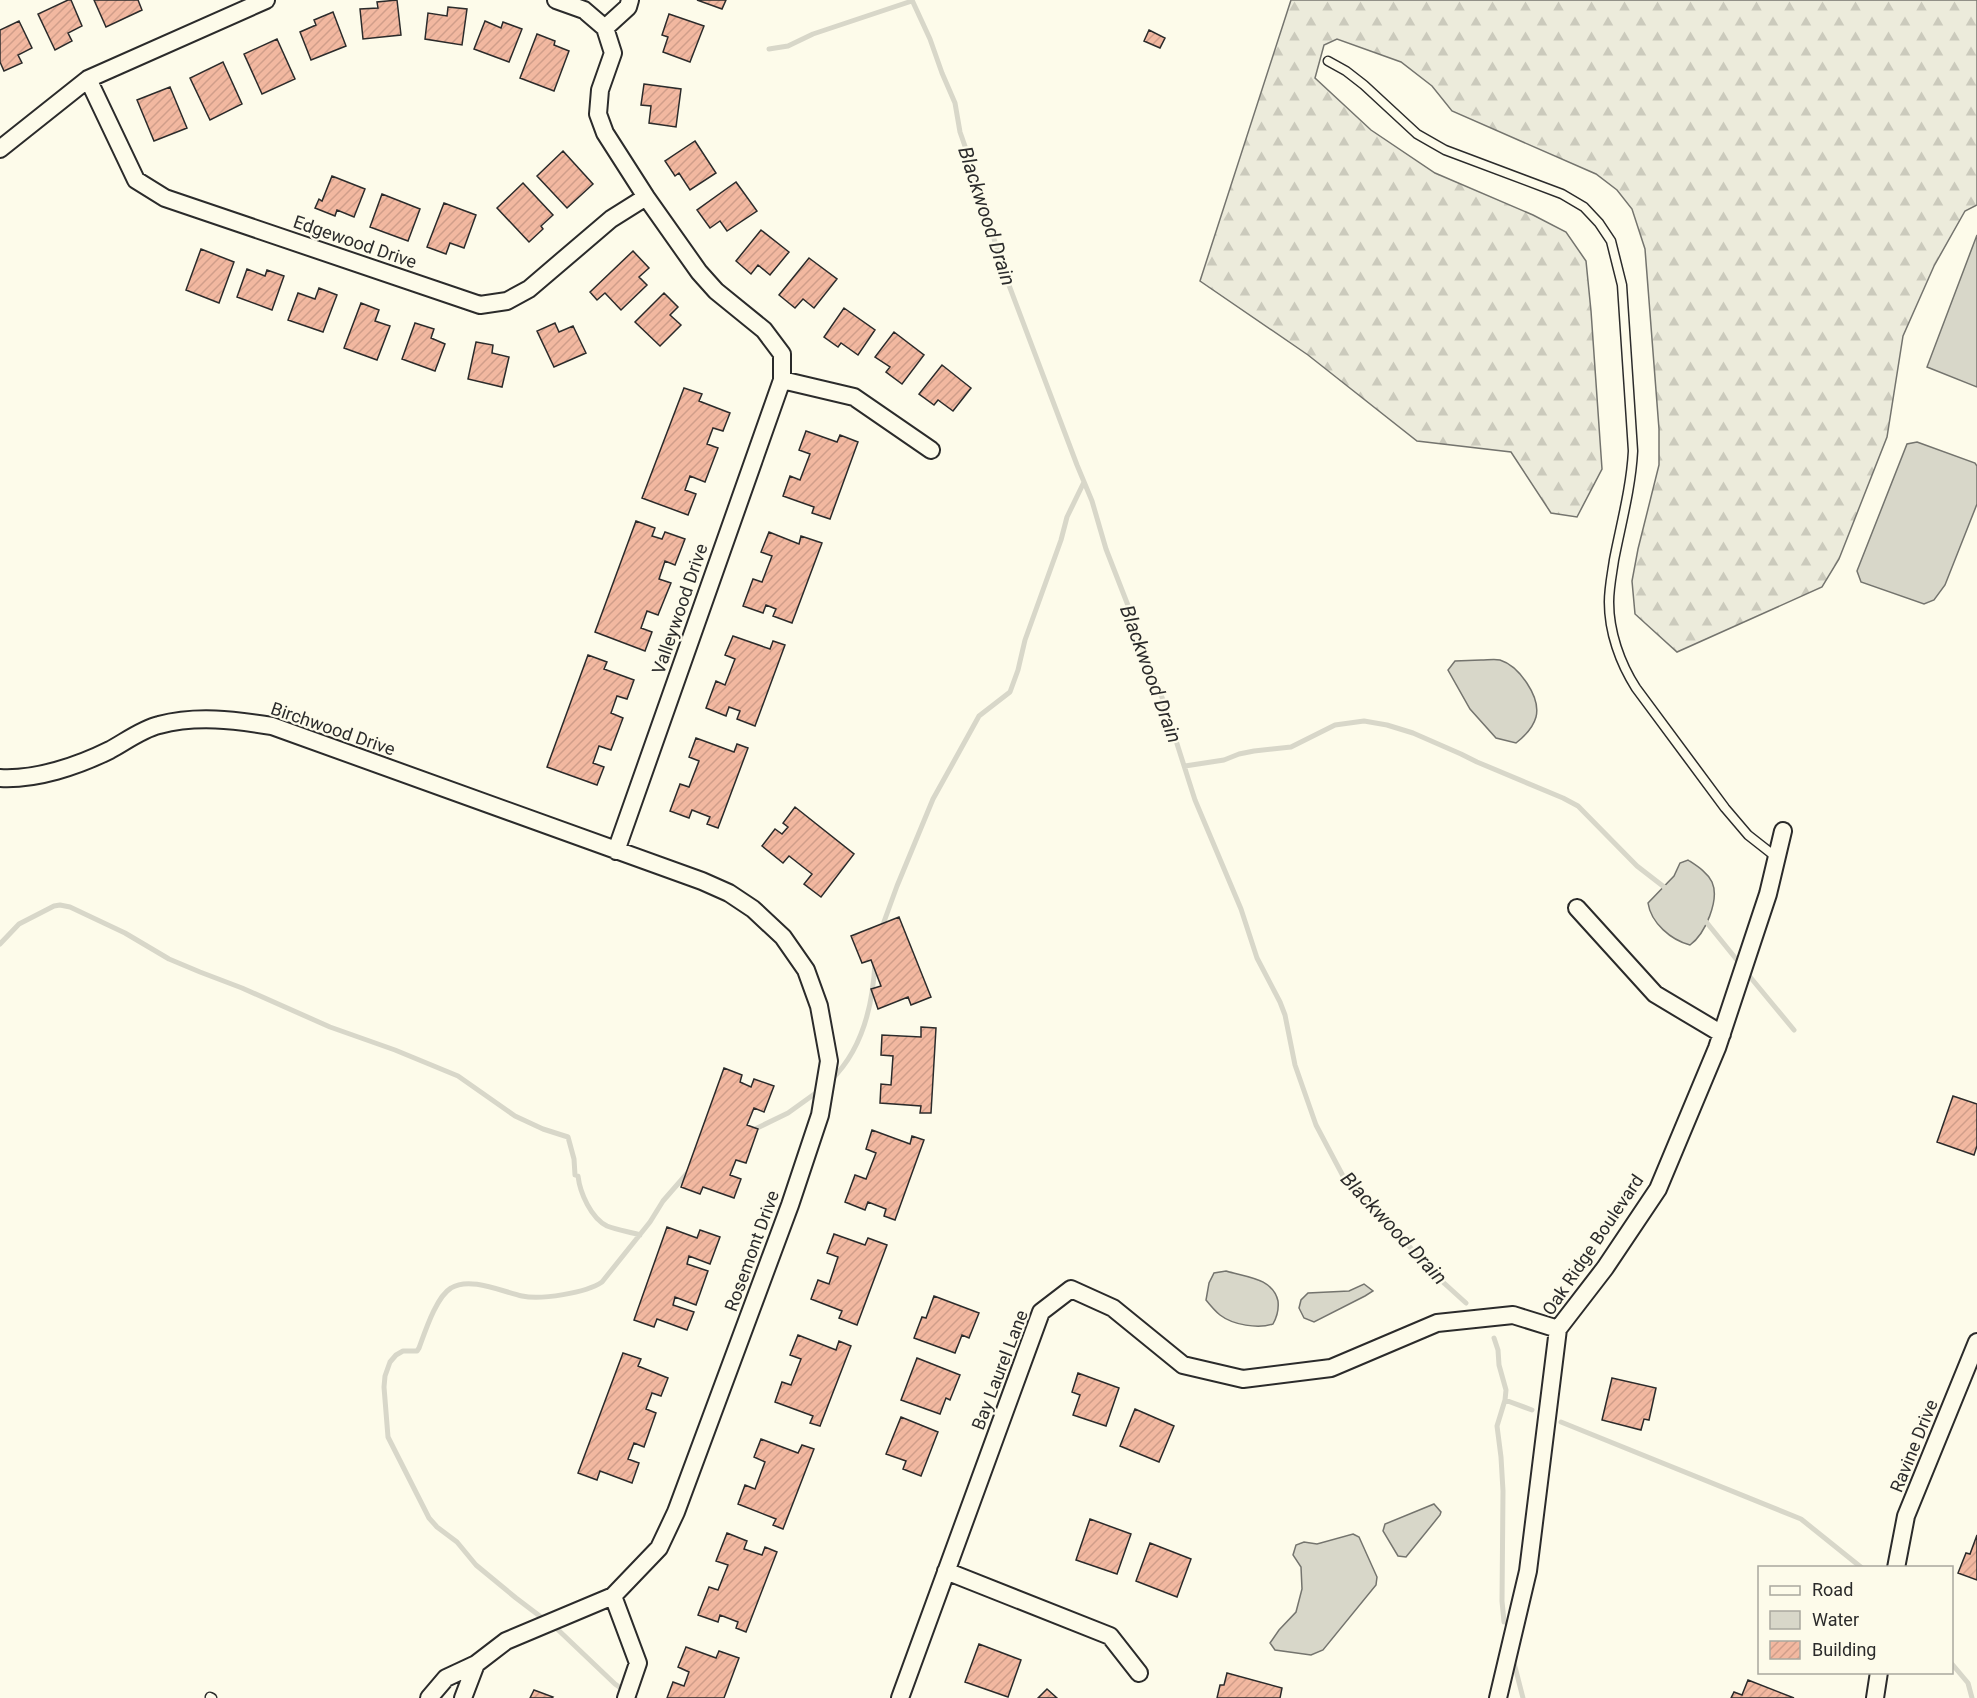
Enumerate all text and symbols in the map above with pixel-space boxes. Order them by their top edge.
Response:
water label: Blackwood Drain [953,143,1021,289]
street label: Edgewood Drive [291,211,420,272]
street label: Valleywood Drive [647,541,712,677]
water label: Blackwood Drain [1115,602,1187,746]
street label: Birchwood Drive [268,697,398,760]
water label: Blackwood Drain [1336,1167,1452,1289]
street label: Oak Ridge Boulevard [1538,1170,1647,1319]
street label: Rosemont Drive [720,1188,783,1314]
street label: Bay Laurel Lane [967,1307,1032,1433]
street label: Ravine Drive [1885,1396,1942,1495]
legend [1758,1566,1953,1674]
text: Road [1812,1579,1853,1600]
text: Water [1812,1609,1859,1630]
text: Building [1812,1639,1876,1660]

